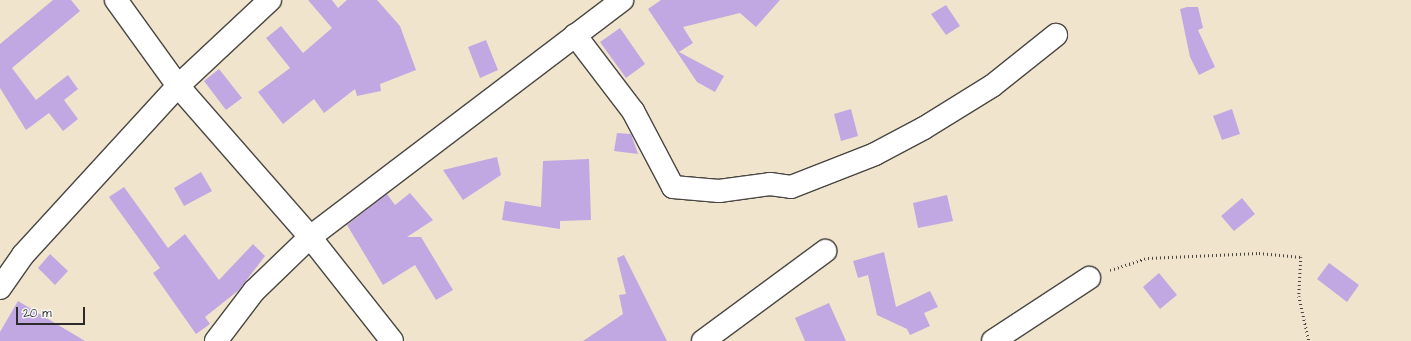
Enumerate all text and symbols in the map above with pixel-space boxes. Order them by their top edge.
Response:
scale bar [18,299,87,325]
text: 20 m [23,305,52,322]

